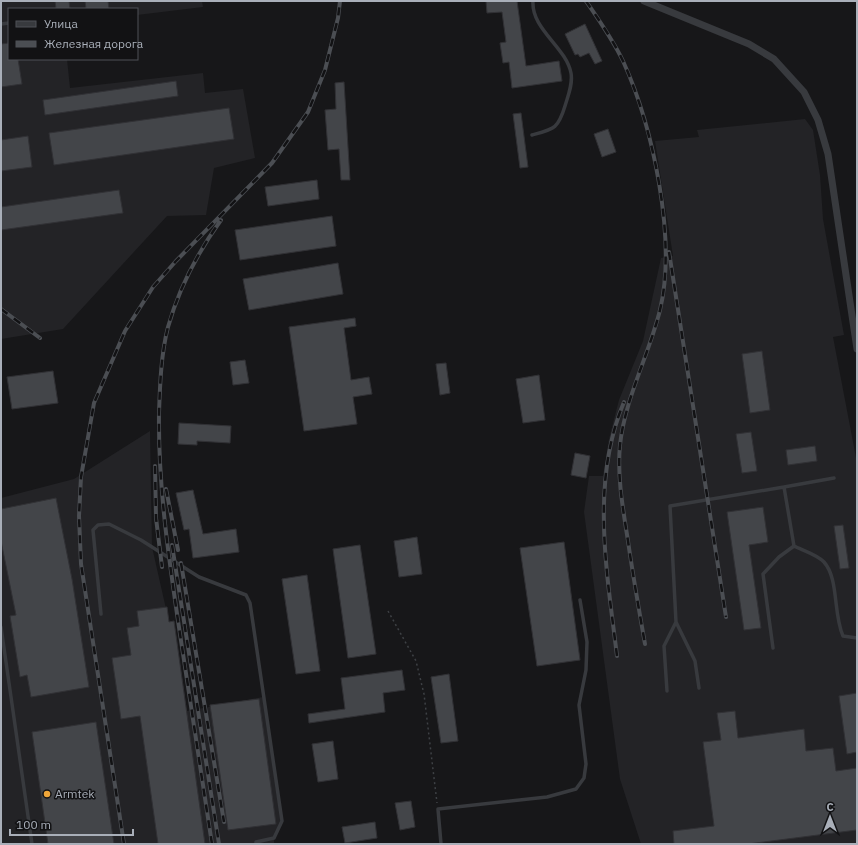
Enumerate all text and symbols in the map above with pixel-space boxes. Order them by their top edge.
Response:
legend [8,8,138,60]
text: Улица [44,16,78,31]
text: Железная дорога [44,36,144,51]
place label: Armtek [55,786,95,801]
marker: Armtek [42,789,52,799]
north arrow [810,797,850,837]
text: С [826,800,834,814]
scale bar [10,811,133,837]
text: 100 m [16,817,51,832]

